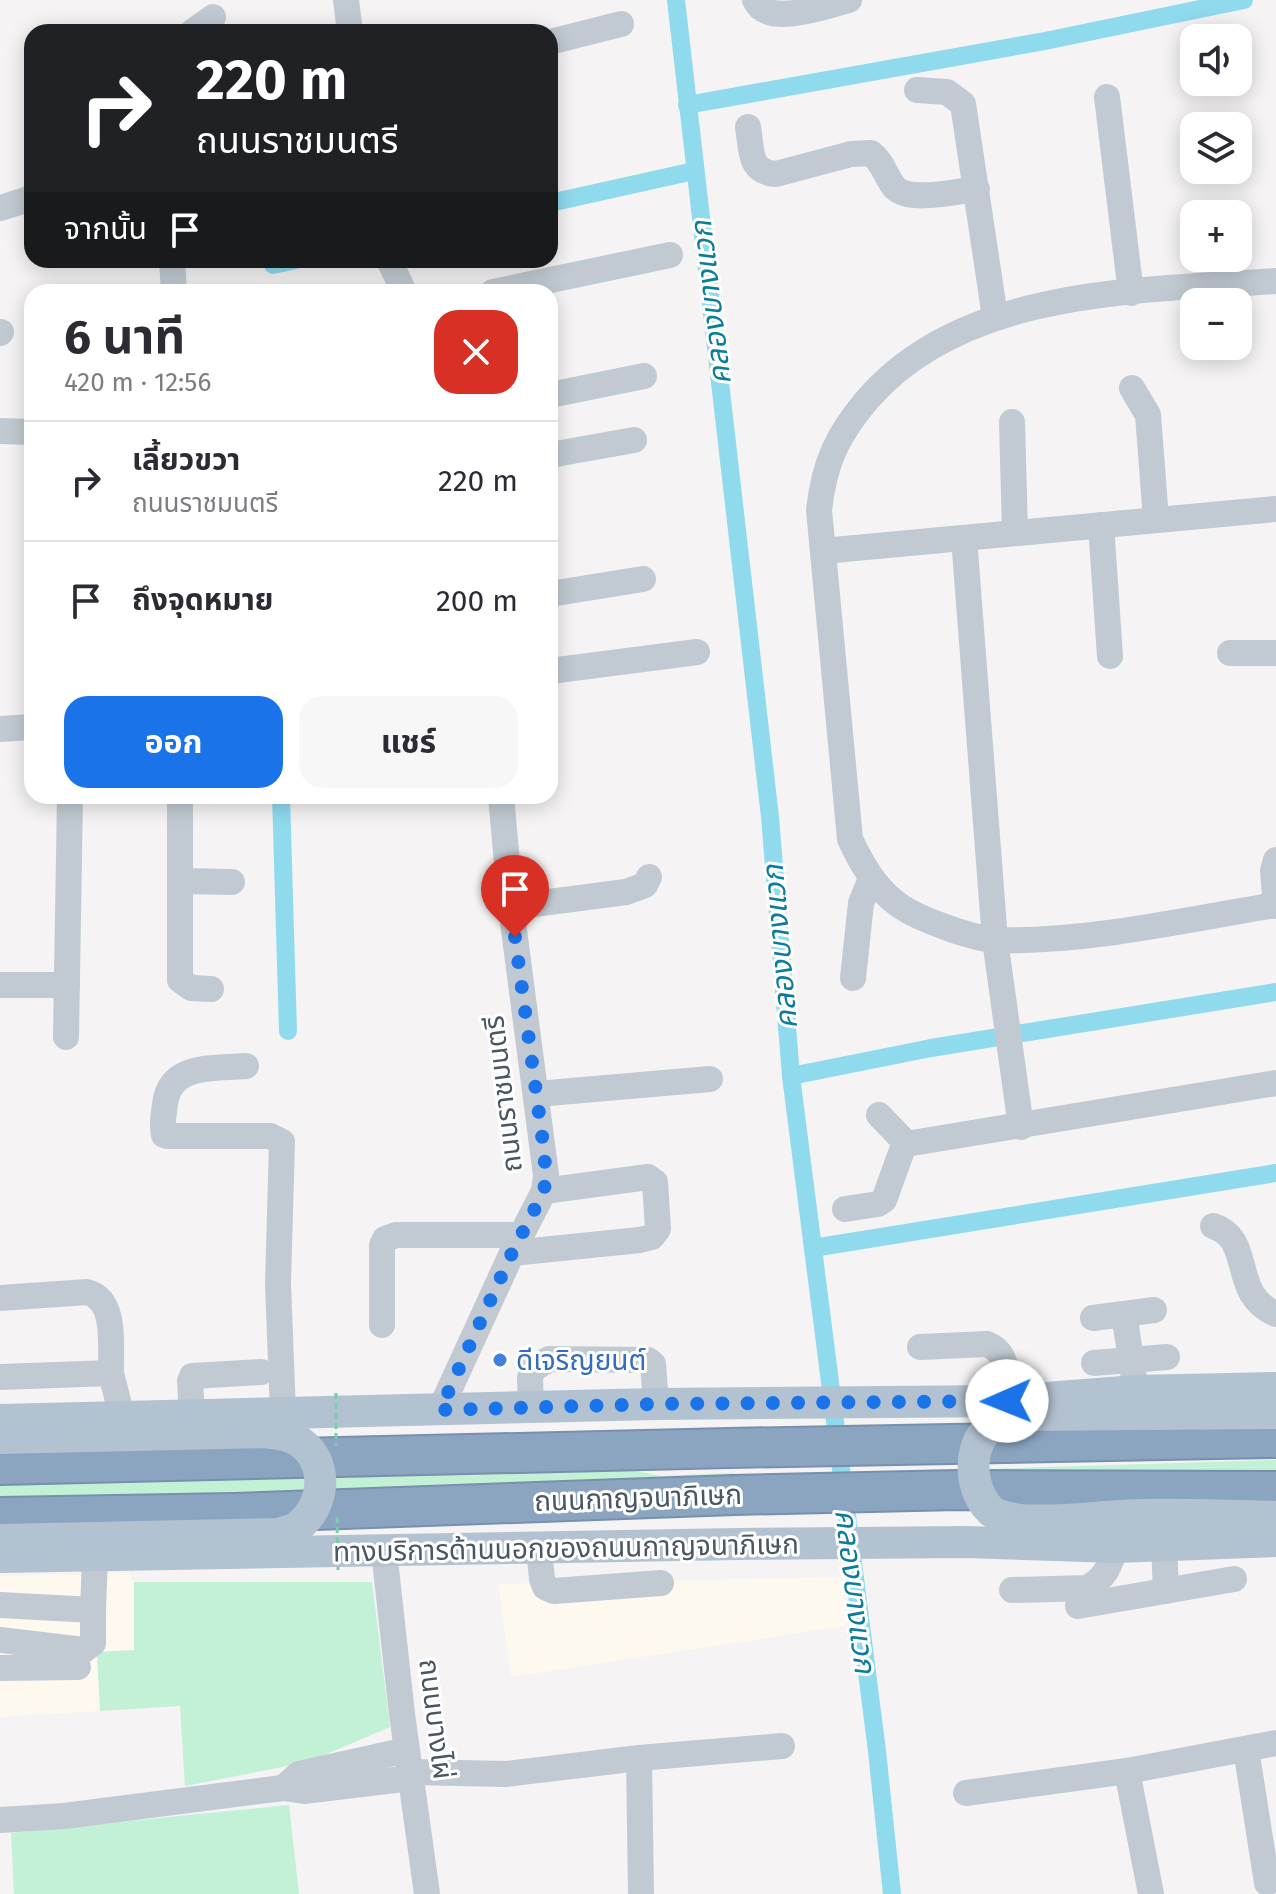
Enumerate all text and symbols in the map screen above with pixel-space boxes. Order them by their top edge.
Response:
map controls [1180,24,1252,360]
button: sound [1180,24,1252,96]
text: 220 m [196,47,347,114]
icon: right [64,56,168,160]
button: layers [1180,112,1252,184]
text: ถนนราชมนตรี [196,119,398,163]
button: + [1180,200,1252,272]
icon: arrive [163,208,207,252]
text: จากนั้น [64,211,147,247]
water label: คลองบางแวก [683,218,739,387]
button: − [1180,288,1252,360]
text: 6 นาที [64,308,185,366]
button: close [434,310,518,394]
text: 420 m · 12:56 [64,367,211,398]
text: เลี้ยวขวา [132,442,240,478]
icon: right [64,459,108,503]
text: 220 m [438,463,518,499]
text: ถนนราชมนตรี [132,488,278,519]
icon: arrive [64,579,108,623]
text: ถึงจุดหมาย [132,582,273,618]
text: 200 m [436,583,518,619]
button: ออก [64,696,283,788]
button: แชร์ [299,696,518,788]
pin [481,855,549,937]
water label: คลองบางแวก [755,862,805,1031]
icon: arrive [493,867,537,911]
street label: ถนนราชมนตรี [477,1014,529,1174]
place label: ดีเจริญยนต์ [516,1344,646,1377]
marker: ดีเจริญยนต์ [491,1351,509,1369]
position arrow [965,1359,1049,1443]
street label: ถนนกาญจนาภิเษก [534,1478,742,1518]
water label: คลองบางแวก [827,1507,883,1676]
street label: ทางบริการด้านนอกของถนนกาญจนาภิเษก [333,1527,799,1569]
street label: ถนนบางไผ่ [412,1657,460,1781]

